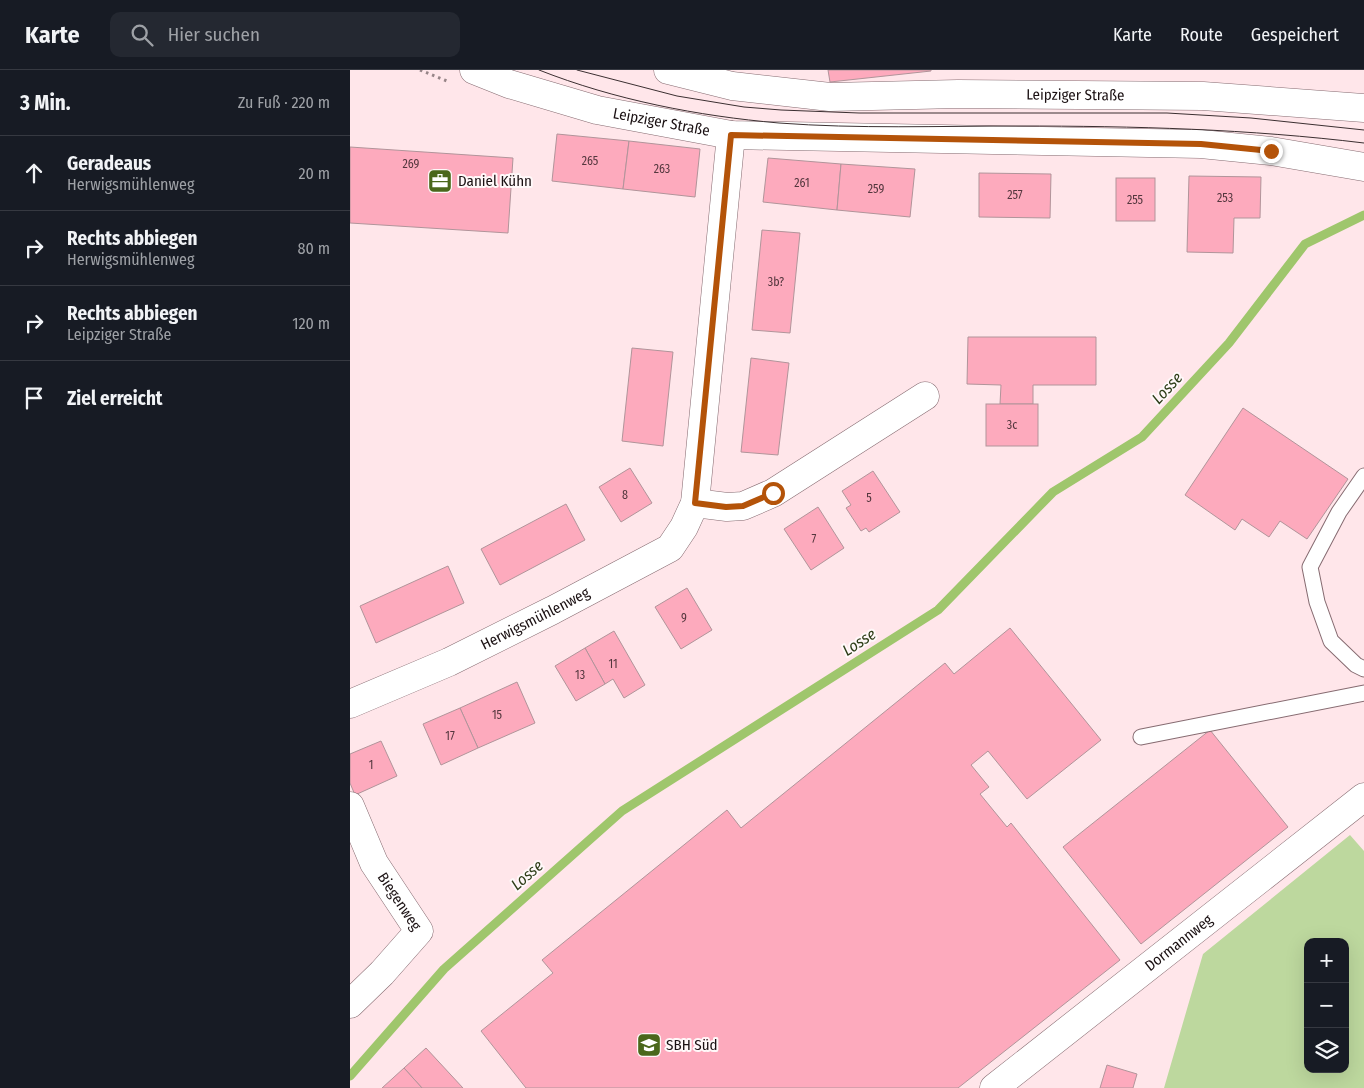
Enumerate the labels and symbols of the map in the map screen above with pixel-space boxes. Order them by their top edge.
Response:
street label: Leipziger Straße [1026,86,1125,104]
street label: Leipziger Straße [612,104,711,140]
route end [1260,140,1283,163]
house number: 265 [582,154,599,168]
house number: 269 [403,157,420,171]
house number: 263 [654,162,670,176]
office icon: Daniel Kühn [427,168,453,194]
place label: Daniel Kühn [458,172,532,190]
house number: 261 [794,176,810,190]
house number: 259 [868,182,884,196]
house number: 257 [1007,188,1023,202]
house number: 253 [1217,191,1233,205]
house number: 255 [1127,193,1144,207]
house number: 3b? [768,275,784,289]
water label: Losse [1148,368,1187,408]
house number: 3c [1007,418,1017,432]
route start [762,482,785,505]
house number: 8 [622,488,628,502]
house number: 5 [866,491,872,505]
house number: 7 [812,532,817,546]
street label: Herwigsmühlenweg [478,583,593,654]
house number: 9 [681,611,687,625]
water label: Losse [839,624,880,660]
house number: 11 [608,657,618,671]
house number: 13 [575,668,585,682]
house number: 15 [492,708,503,722]
house number: 17 [445,729,455,743]
house number: 1 [369,758,373,772]
water label: Losse [507,856,547,894]
street label: Biegenweg [374,869,425,934]
street label: Dormannweg [1141,911,1216,975]
school or university icon: SBH Süd [636,1032,662,1058]
place label: SBH Süd [666,1036,718,1054]

